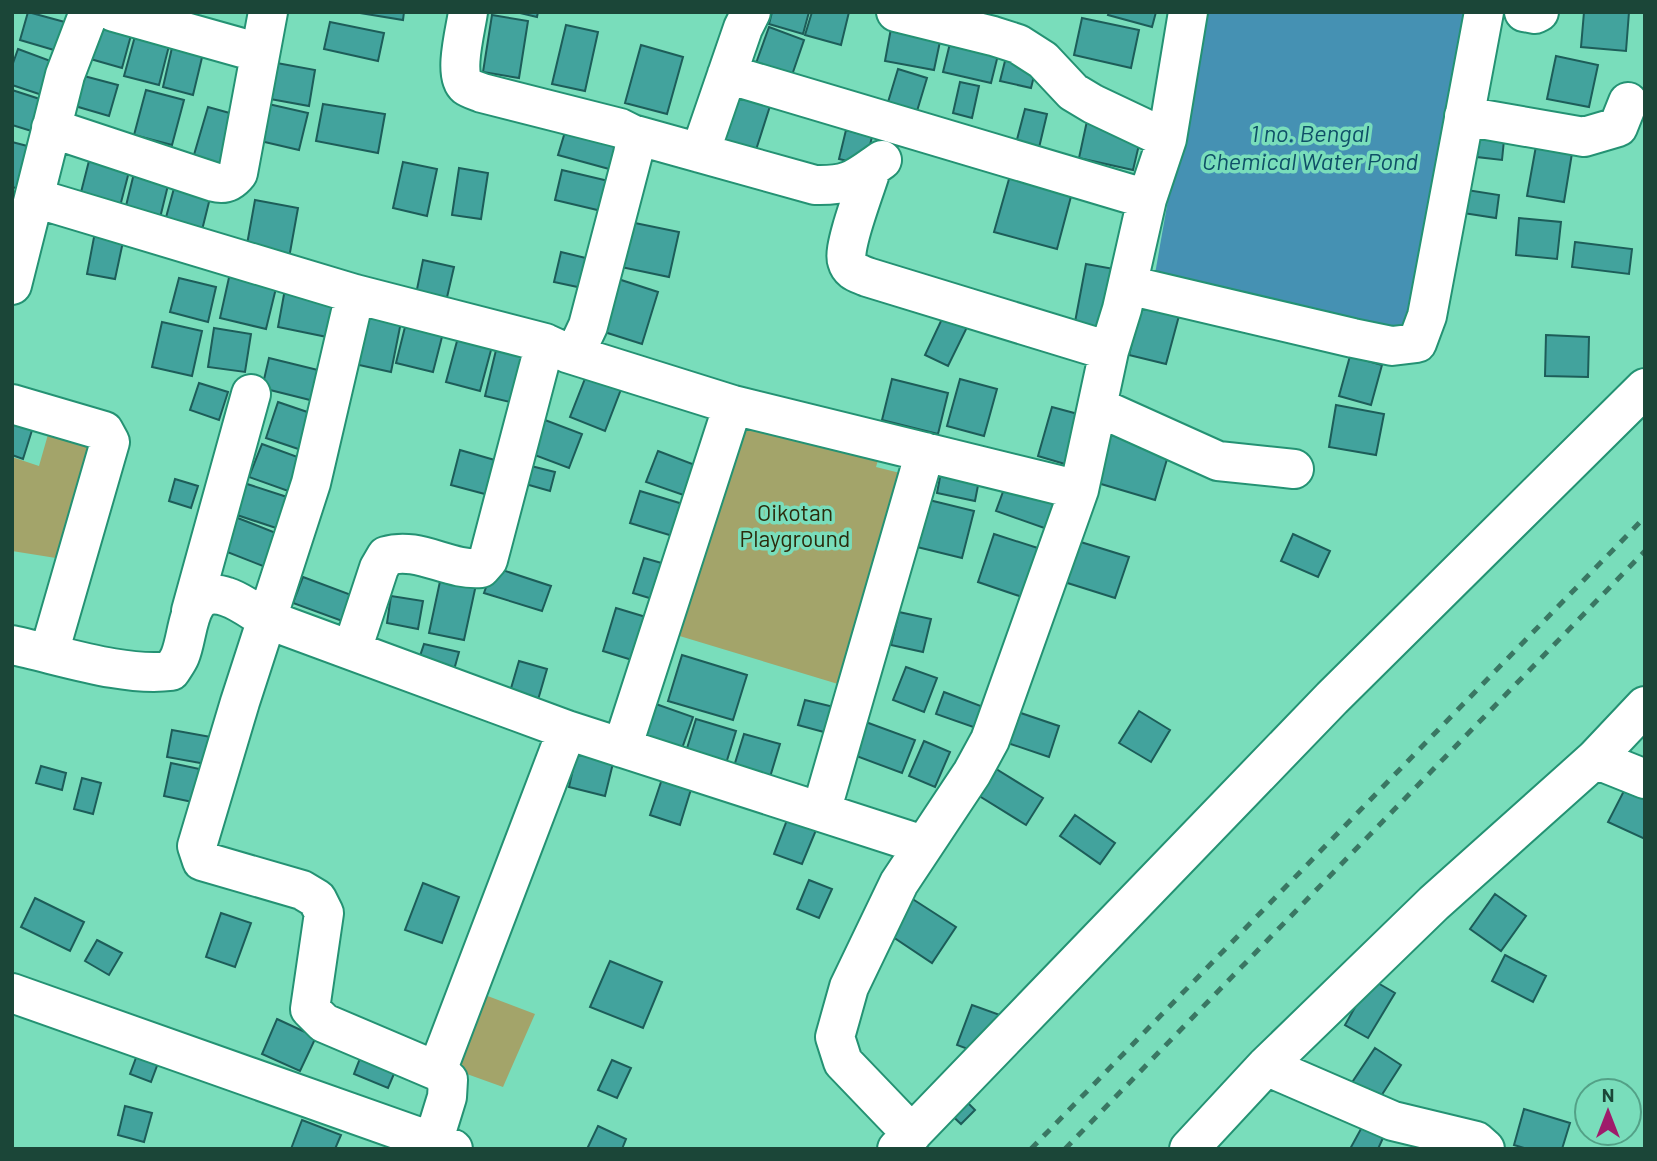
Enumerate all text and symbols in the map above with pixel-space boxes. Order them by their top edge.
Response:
water label: 1 no. Bengal Chemical Water Pond [1202,118,1418,175]
park label: Oikotan Playground [740,498,850,552]
north arrow [1573,1077,1643,1147]
text: N [1602,1083,1614,1106]

